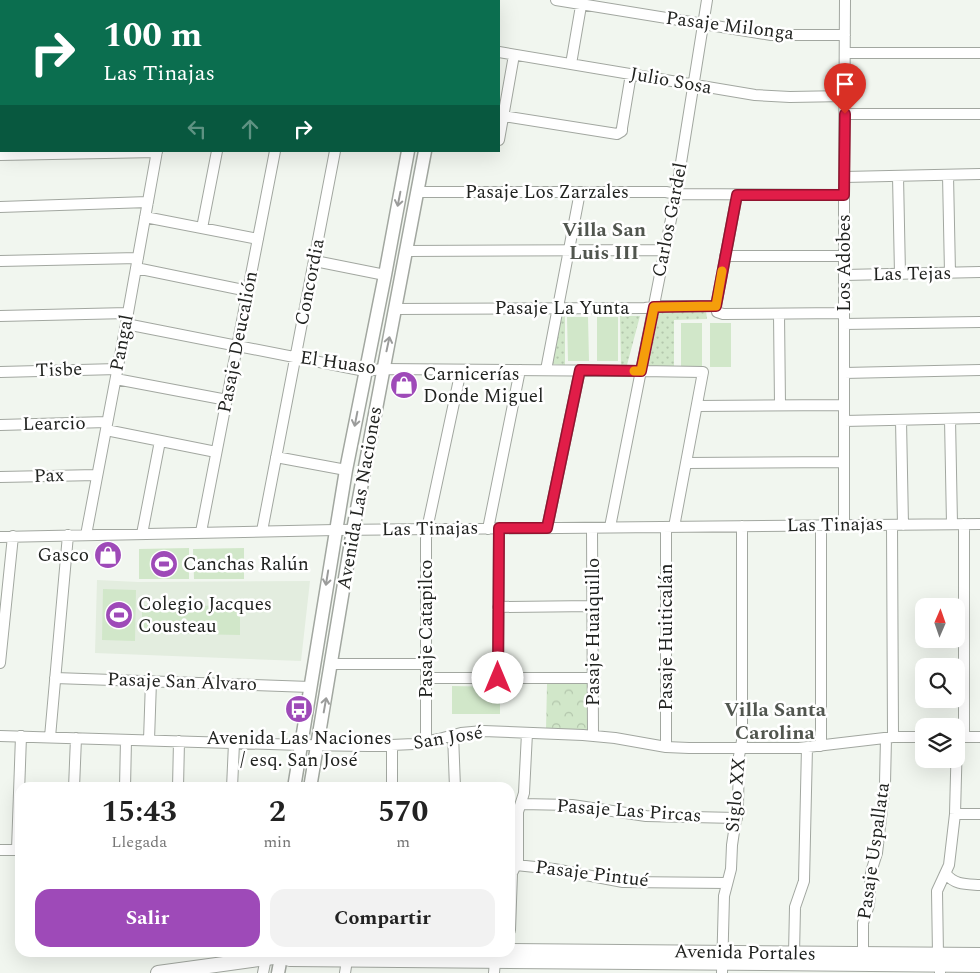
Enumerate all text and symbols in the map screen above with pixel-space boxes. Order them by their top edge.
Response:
street label: Pasaje Milonga [664,4,796,48]
text: 100 m [103,9,202,62]
icon: right [20,20,85,85]
text: Las Tinajas [103,57,215,90]
street label: Julio Sosa [628,60,715,103]
pin [824,63,866,114]
icon: arrive [831,70,859,98]
icon: left [183,115,211,143]
icon: ahead [236,115,264,143]
icon: right [289,115,317,143]
street label: Carlos Gardel [645,160,695,280]
street label: Pasaje Los Zarzales [465,178,629,207]
one-way arrow [394,191,403,207]
street label: Los Adobes [830,214,859,312]
district label: Villa San Luis III [562,215,646,268]
street label: Concordia [287,235,333,328]
street label: Las Tejas [872,259,952,289]
street label: Pasaje Deucalión [210,268,266,416]
street label: Pasaje La Yunta [495,294,630,323]
street label: Pangal [102,312,142,374]
one-way arrow [384,337,393,353]
street label: El Huaso [298,343,378,383]
street label: Tisbe [35,355,83,385]
place label: Carnicerías Donde Miguel [423,360,544,411]
shop icon: Carnicerías Donde Miguel [389,370,419,400]
street label: Avenida Las Naciones [330,404,390,592]
street label: Learcio [22,409,86,439]
one-way arrow [350,410,360,426]
street label: Pax [33,461,65,491]
street label: Las Tinajas [786,510,884,540]
street label: Las Tinajas [381,514,479,544]
shop icon: Gasco [93,540,123,570]
place label: Gasco [38,541,89,570]
sports icon: Canchas Ralún [149,549,179,579]
place label: Canchas Ralún [183,550,309,579]
street label: Pasaje Huaiquillo [579,558,608,706]
street label: Pasaje Catapilco [412,559,441,699]
street label: Pasaje Huiticalán [652,563,681,711]
one-way arrow [322,570,332,586]
place label: Colegio Jacques Cousteau [138,590,272,641]
north arrow [915,598,965,648]
map controls [915,598,965,768]
sports icon: Colegio Jacques Cousteau [104,600,134,630]
position arrow [471,651,523,703]
button: search [915,658,965,708]
street label: Pasaje San Álvaro [107,665,257,699]
bus stop icon: Avenida Las Naciones / esq. San José [284,694,314,724]
district label: Villa Santa Carolina [724,695,827,748]
one-way arrow [320,697,330,713]
street label: San José [411,718,485,758]
button: layers [915,718,965,768]
place label: Avenida Las Naciones / esq. San José [206,724,392,775]
street label: Siglo XX [718,757,754,833]
street label: Pasaje Uspallata [850,780,898,921]
text: 15:43 [102,789,177,835]
text: 2 [269,789,286,835]
text: 570 [378,789,428,835]
street label: Pasaje Las Pircas [556,791,702,831]
text: Llegada [111,830,167,854]
text: min [263,830,291,854]
text: m [396,830,410,854]
street label: Pasaje Pintué [534,853,650,895]
button: Salir [35,889,260,947]
button: Compartir [270,889,495,947]
street label: Avenida Portales [674,937,816,969]

